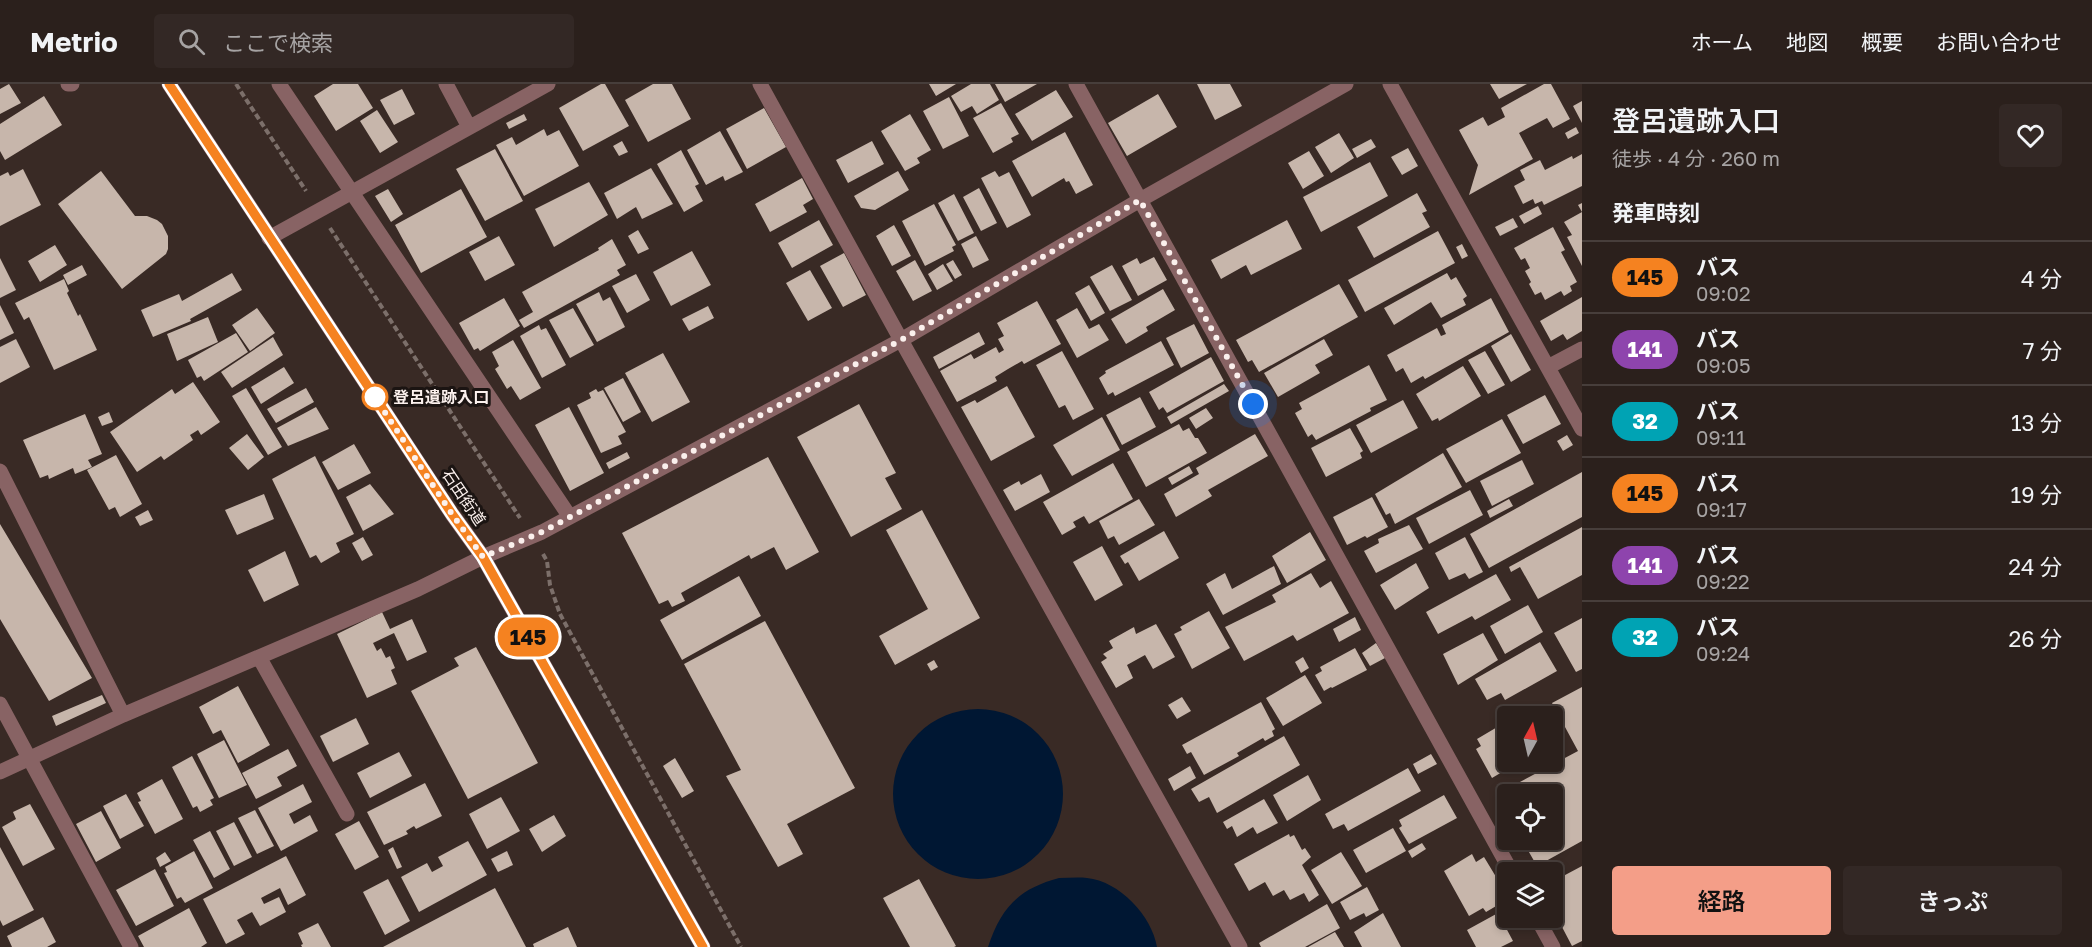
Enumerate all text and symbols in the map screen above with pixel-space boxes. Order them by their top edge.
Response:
search box [154,14,574,68]
text: Metrio [30,25,118,58]
icon: search [175,25,208,58]
text: ここで検索 [223,29,333,56]
text: ホーム [1691,29,1753,55]
text: 地図 [1786,29,1828,55]
text: 概要 [1861,29,1903,55]
text: お問い合わせ [1936,29,2062,55]
text: 登呂遺跡入口 [1612,104,1780,137]
button: heart [1999,104,2062,167]
text: 徒歩 · 4 分 · 260 m [1612,146,1780,170]
text: 発車時刻 [1612,199,1700,226]
text: バス [1696,253,1740,280]
text: 145 [1627,264,1663,290]
text: 4 分 [2021,265,2062,292]
text: 09:02 [1696,281,1751,305]
text: バス [1696,325,1740,352]
text: 141 [1628,336,1662,362]
text: 7 分 [2023,337,2062,364]
text: 09:05 [1696,353,1751,377]
marker: 登呂遺跡入口 [362,384,388,410]
place label: 登呂遺跡入口 [393,387,489,407]
your location [1238,389,1268,419]
text: バス [1696,397,1740,424]
text: 32 [1632,408,1658,434]
text: 13 分 [2011,409,2062,436]
text: 09:11 [1696,425,1746,449]
street label: 石田街道 [438,465,490,529]
text: バス [1696,469,1740,496]
text: 145 [1627,480,1663,506]
text: 19 分 [2011,481,2062,508]
text: 09:17 [1696,497,1747,521]
text: バス [1696,541,1740,568]
text: 141 [1628,552,1662,578]
text: 24 分 [2008,553,2062,580]
text: 09:22 [1696,569,1750,593]
text: バス [1696,613,1740,640]
line badge: 145 [494,618,562,656]
text: 145 [510,624,546,650]
text: 32 [1632,624,1658,650]
text: 26 分 [2008,625,2062,652]
text: 09:24 [1696,641,1750,665]
north arrow [1497,706,1563,772]
map controls [1497,706,1563,928]
button: locate [1497,784,1563,850]
button: layers [1497,862,1563,928]
button: 経路 [1612,866,1831,935]
button: きっぷ [1843,866,2062,935]

